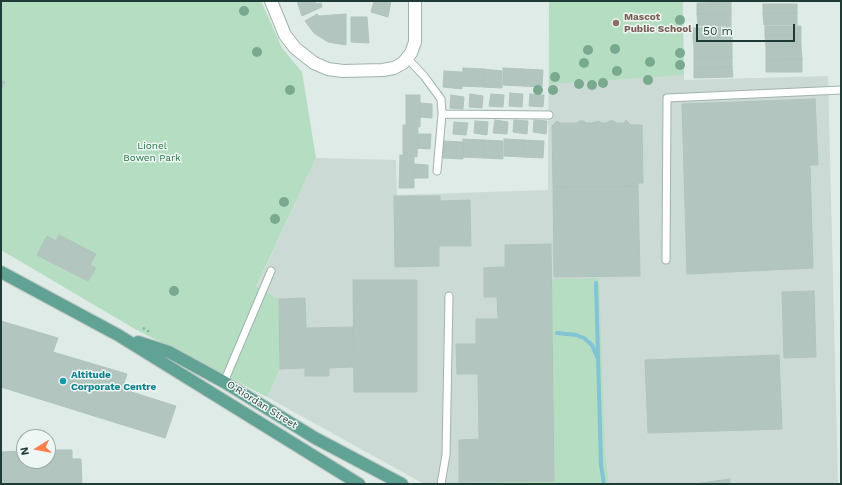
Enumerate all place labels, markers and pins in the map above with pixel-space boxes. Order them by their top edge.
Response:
place label: Mascot Public School [624,11,691,34]
marker: Mascot Public School [611,18,621,28]
place label: Altitude Corporate Centre [71,369,156,392]
marker: Altitude Corporate Centre [58,376,68,386]

